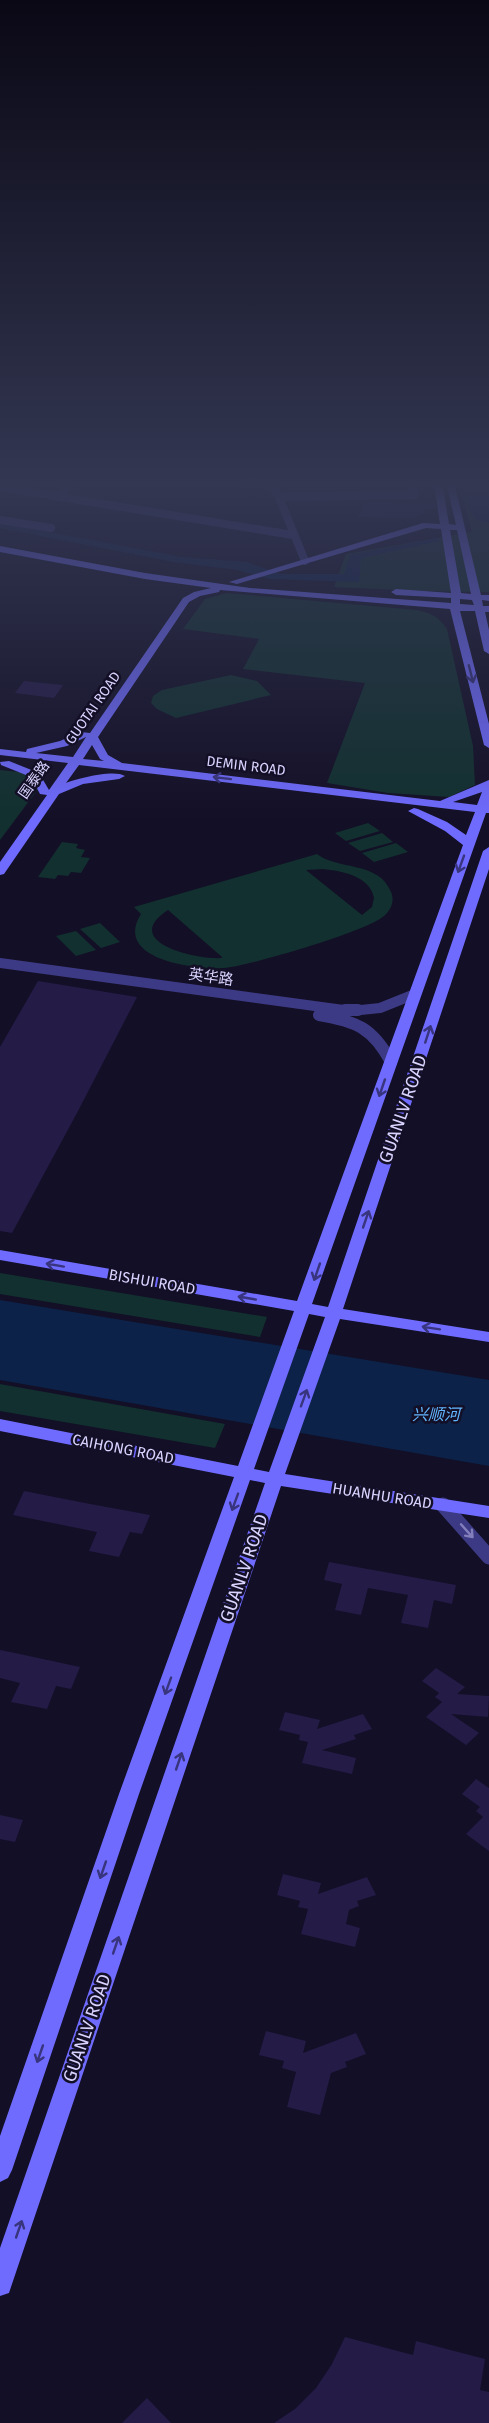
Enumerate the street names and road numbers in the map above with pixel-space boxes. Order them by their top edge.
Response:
street label: GUOTAI ROAD [62,668,124,748]
street label: DEMIN ROAD [205,753,287,779]
street label: 国泰路 [15,758,53,802]
street label: 英华路 [187,965,235,989]
street label: GUANLV ROAD [374,1052,432,1166]
street label: BISHUI ROAD [107,1266,197,1298]
street label: CAIHONG ROAD [71,1430,175,1468]
street label: HUANHU ROAD [331,1479,433,1513]
street label: GUANLV ROAD [215,1511,273,1625]
street label: GUANLV ROAD [58,1971,116,2085]

